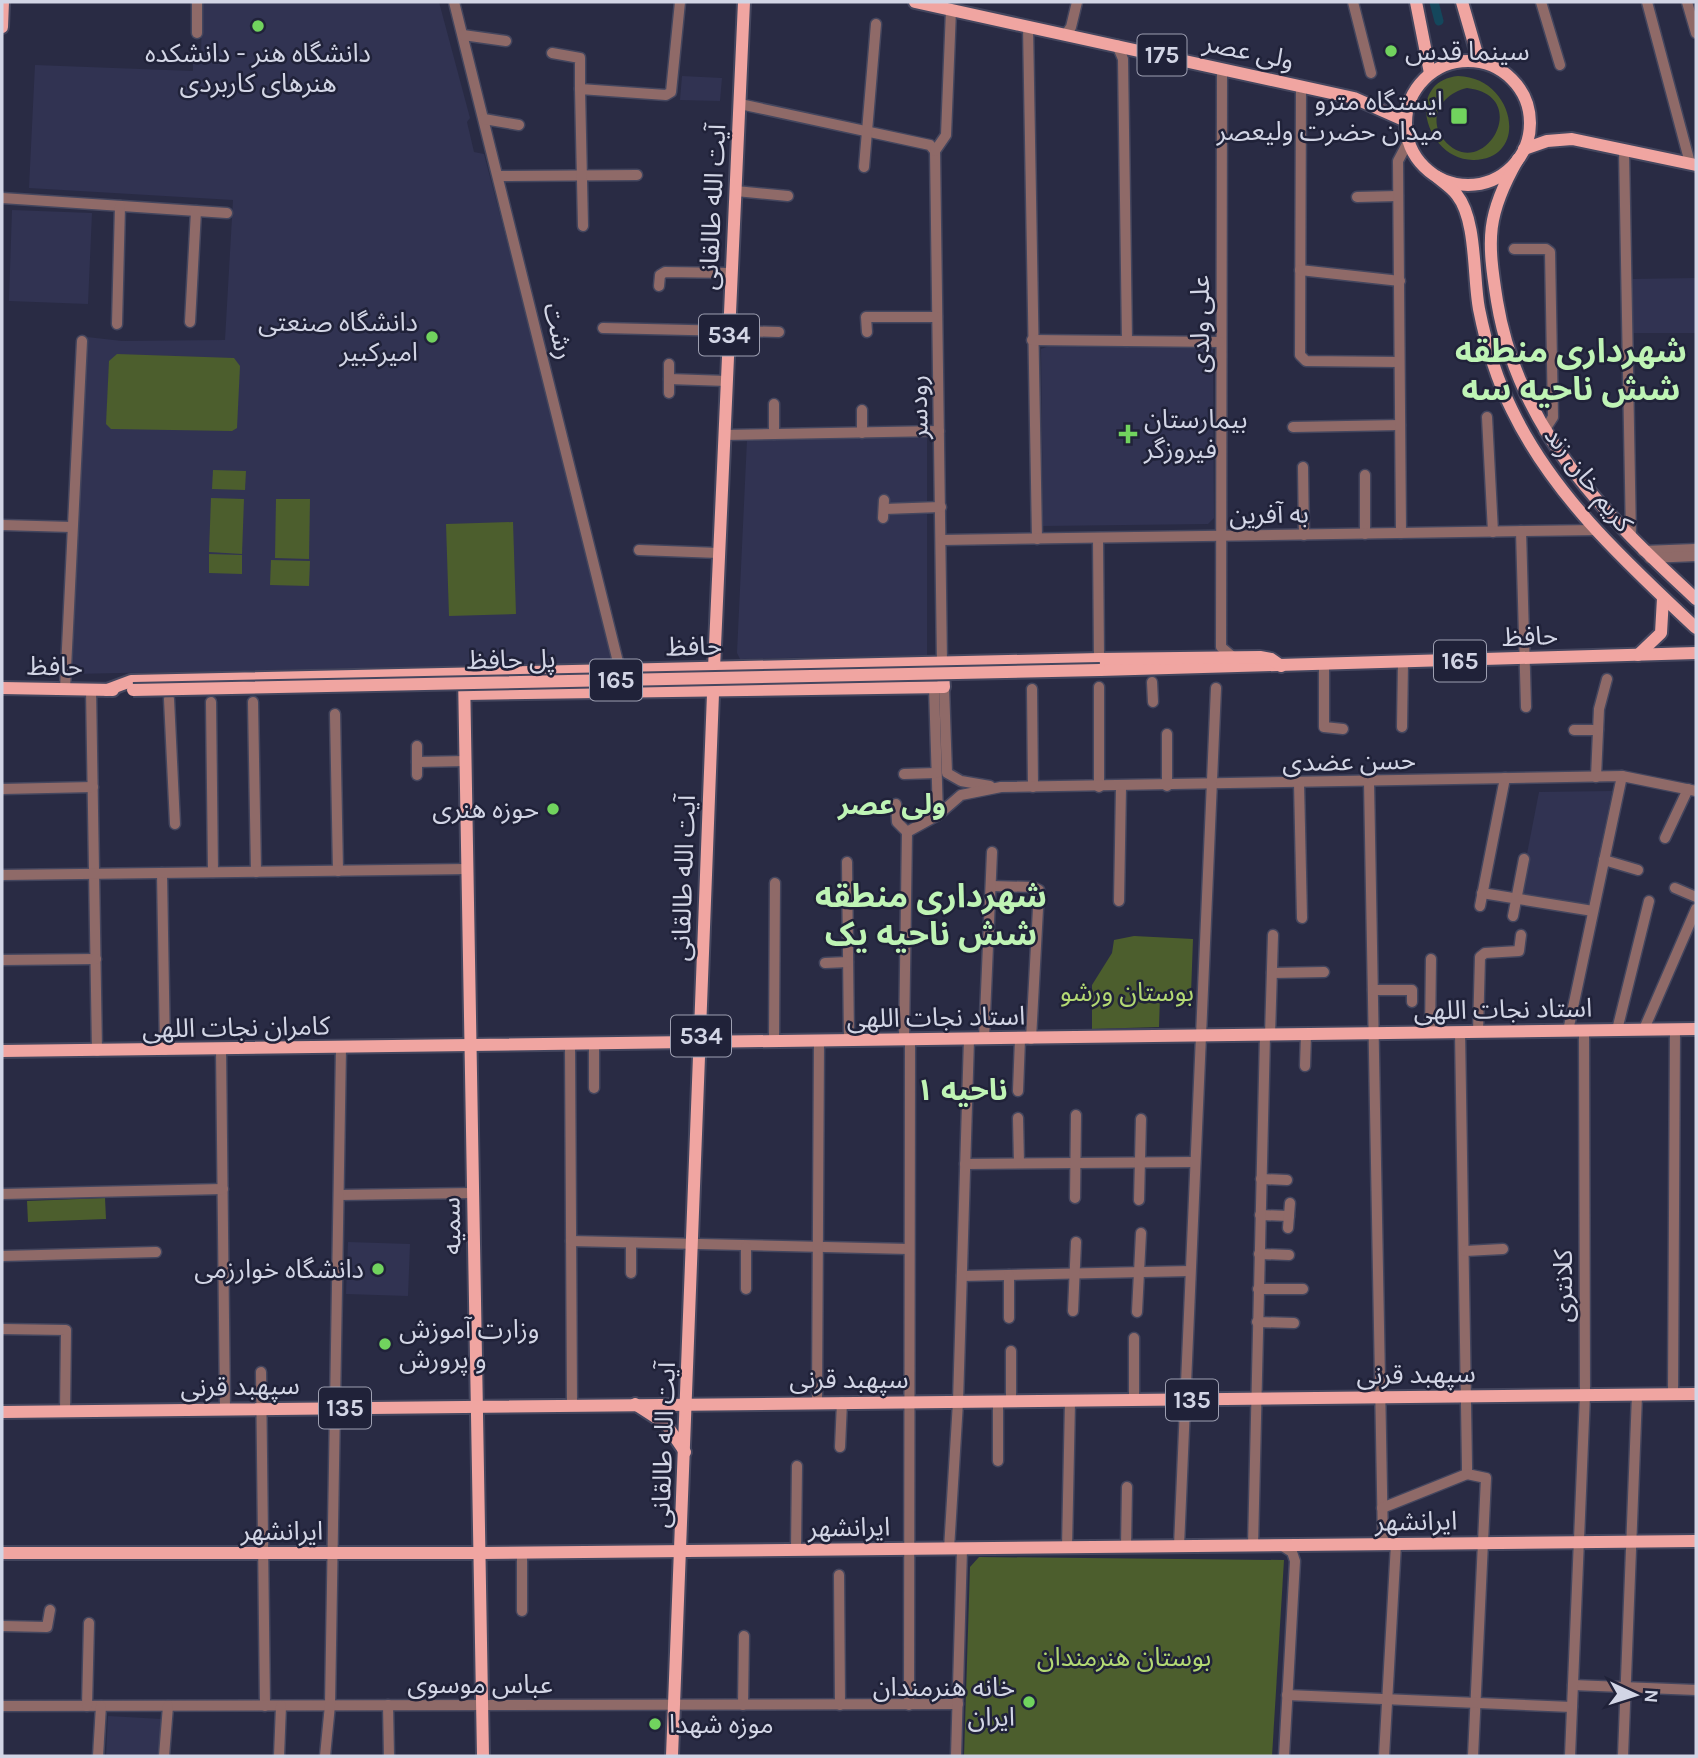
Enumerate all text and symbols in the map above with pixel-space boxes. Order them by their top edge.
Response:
marker: دانشگاه هنر - دانشکده هنرهای کاربردی [250,18,266,34]
street label: ولی عصر [1200,27,1297,76]
road number: 175 [1138,34,1186,76]
place label: سینما قدس [1405,36,1530,67]
place label: دانشگاه هنر - دانشکده هنرهای کاربردی [145,38,371,99]
marker: سینما قدس [1383,43,1399,59]
place label: ایستگاه مترو میدان حضرت ولیعصر [1216,86,1443,147]
marker: ایستگاه مترو میدان حضرت ولیعصر [1449,106,1469,126]
street label: آیت الله طالقانی [693,122,732,291]
street label: علی ولدی [1185,275,1216,373]
street label: رشت [537,299,581,363]
place label: دانشگاه صنعتی امیرکبیر [258,307,418,368]
road number: 534 [699,314,759,356]
marker: دانشگاه صنعتی امیرکبیر [424,329,440,345]
district label: شهرداری منطقه شش ناحیه سه [1455,332,1687,408]
street label: رودسر [902,375,935,440]
place label: بیمارستان فیروزگر [1143,404,1248,465]
street label: کریم خان زند [1535,420,1640,541]
marker: بیمارستان فیروزگر [1118,424,1138,444]
street label: به آفرین [1229,498,1309,531]
street label: حافظ [1501,620,1559,653]
street label: حافظ [666,631,722,662]
road number: 165 [1434,640,1486,682]
street label: پل حافظ [466,643,556,677]
street label: حافظ [27,651,83,682]
road number: 165 [590,660,642,700]
street label: حسن عضدی [1282,745,1416,778]
district label: ولی عصر [837,788,946,821]
street label: آیت الله طالقانی [665,793,702,962]
place label: حوزه هنری [432,794,539,825]
marker: حوزه هنری [545,801,561,817]
district label: شهرداری منطقه شش ناحیه یک [815,877,1047,953]
park label: بوستان ورشو [1060,977,1194,1008]
street label: استاد نجات اللهی [1413,992,1593,1027]
street label: استاد نجات اللهی [846,1000,1026,1035]
street label: کامران نجات اللهی [142,1010,331,1045]
road number: 534 [671,1016,731,1056]
district label: ناحیه ۱ [916,1072,1008,1108]
street label: سمیه [435,1197,468,1255]
street label: کلانتری [1548,1249,1579,1323]
place label: دانشگاه خوارزمی [194,1254,364,1285]
marker: دانشگاه خوارزمی [370,1261,386,1277]
place label: وزارت آموزش و پرورش [399,1314,539,1376]
marker: وزارت آموزش و پرورش [377,1336,393,1352]
street label: سپهبد قرنی [1356,1358,1476,1392]
street label: آیت الله طالقانی [645,1360,682,1529]
street label: سپهبد قرنی [789,1364,909,1396]
street label: سپهبد قرنی [180,1370,300,1404]
road number: 135 [1166,1380,1218,1420]
road number: 135 [319,1388,371,1428]
street label: ایرانشهر [1374,1505,1457,1538]
street label: ایرانشهر [807,1511,890,1544]
street label: ایرانشهر [240,1516,323,1547]
park label: بوستان هنرمندان [1037,1642,1211,1673]
north arrow [1600,1660,1670,1730]
street label: عباس موسوی [407,1669,553,1700]
place label: خانه هنرمندان ایران [873,1672,1015,1733]
text: N [1640,1689,1662,1704]
marker: خانه هنرمندان ایران [1021,1694,1037,1710]
place label: موزه شهدا [669,1709,774,1740]
marker: موزه شهدا [647,1716,663,1732]

